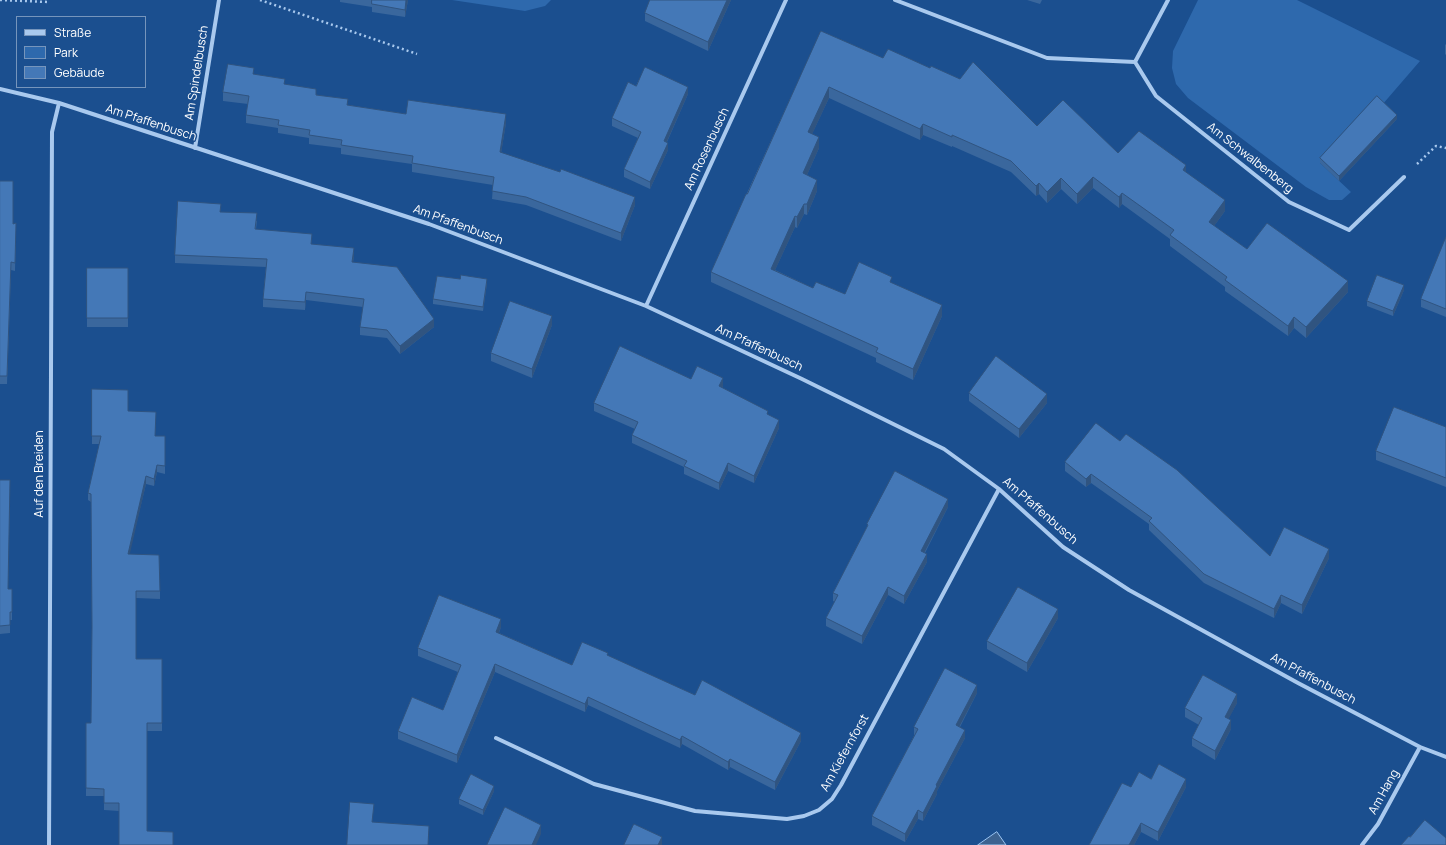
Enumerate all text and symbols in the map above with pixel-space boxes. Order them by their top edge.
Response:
legend [16,16,146,88]
text: Straße [54,24,91,41]
street label: Am Spindelbusch [182,25,212,121]
text: Park [54,44,78,61]
text: Gebäude [54,64,105,81]
street label: Am Pfaffenbusch [104,102,198,144]
street label: Am Rosenbusch [682,105,732,193]
street label: Am Schwalbenberg [1204,120,1296,196]
street label: Am Pfaffenbusch [411,202,505,248]
street label: Am Pfaffenbusch [713,321,805,375]
street label: Auf den Breiden [33,430,47,518]
street label: Am Pfaffenbusch [1000,475,1080,547]
street label: Am Pfaffenbusch [1268,650,1358,708]
street label: Am Kiefernforst [818,712,872,794]
street label: Am Hang [1366,767,1402,817]

